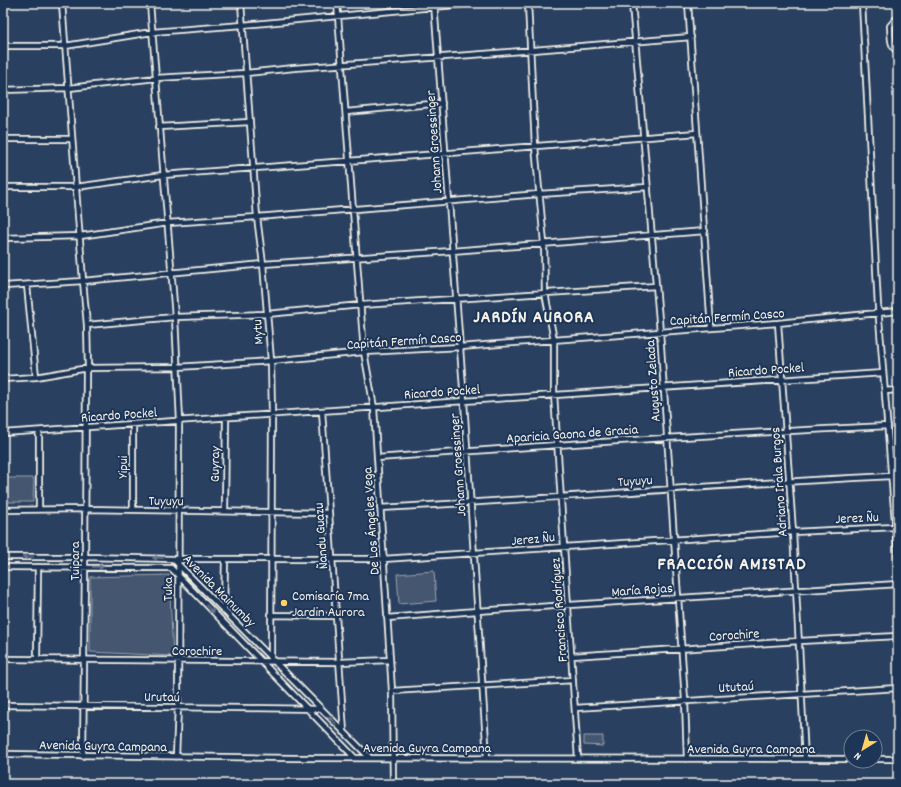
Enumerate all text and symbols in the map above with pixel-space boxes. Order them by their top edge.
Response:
street label: Johann Groessinger [421,89,449,194]
street label: Capitán Fermín Casco [669,304,785,332]
district label: JARDÍN AURORA [473,306,595,331]
street label: Mytu [248,319,270,345]
street label: Capitán Fermín Casco [346,328,462,356]
street label: Augusto Zelada [641,339,667,422]
street label: Ricardo Pockel [727,358,806,384]
street label: Ricardo Pockel [403,380,482,406]
street label: Ricardo Pockel [80,403,159,429]
street label: Johann Groessinger [445,412,473,517]
street label: Aparicia Gaona de Gracia [506,420,639,450]
street label: Adriano Irala Burgos [766,426,794,537]
street label: Guyray [206,445,226,482]
street label: Yipui [114,455,134,478]
street label: De Los Ángeles Vega [358,466,386,575]
street label: Tuyuyu [617,471,653,493]
street label: Tuyuyu [148,492,184,512]
street label: Ñandu Guazu [310,502,334,570]
street label: Jerez Ñu [835,508,879,530]
street label: Jerez Ñu [511,528,556,552]
street label: Tuipara [66,541,86,580]
street label: Avenida Mainumby [178,550,260,633]
district label: FRACCIÓN AMISTAD [657,553,807,578]
one-way arrow [21,554,34,560]
one-way arrow [151,555,164,561]
street label: Francisco Rodríguez [546,556,574,663]
one-way arrow [92,564,105,570]
street label: Tuka [159,577,179,601]
street label: María Rojas [611,579,674,603]
place label: Comisaría 7ma Jardin Aurora [292,587,369,623]
marker: Comisaría 7ma Jardin Aurora [279,598,289,608]
one-way arrow [206,604,215,614]
street label: Corochire [708,624,760,648]
street label: Corochire [172,642,222,662]
street label: Ututaú [718,677,754,699]
street label: Urutaú [144,688,180,708]
one-way arrow [328,716,337,725]
north arrow [843,729,883,769]
street label: Avenida Guyra Campana [39,736,168,758]
street label: Avenida Guyra Campana [363,739,491,759]
street label: Avenida Guyra Campana [687,740,815,760]
text: N [851,747,865,763]

